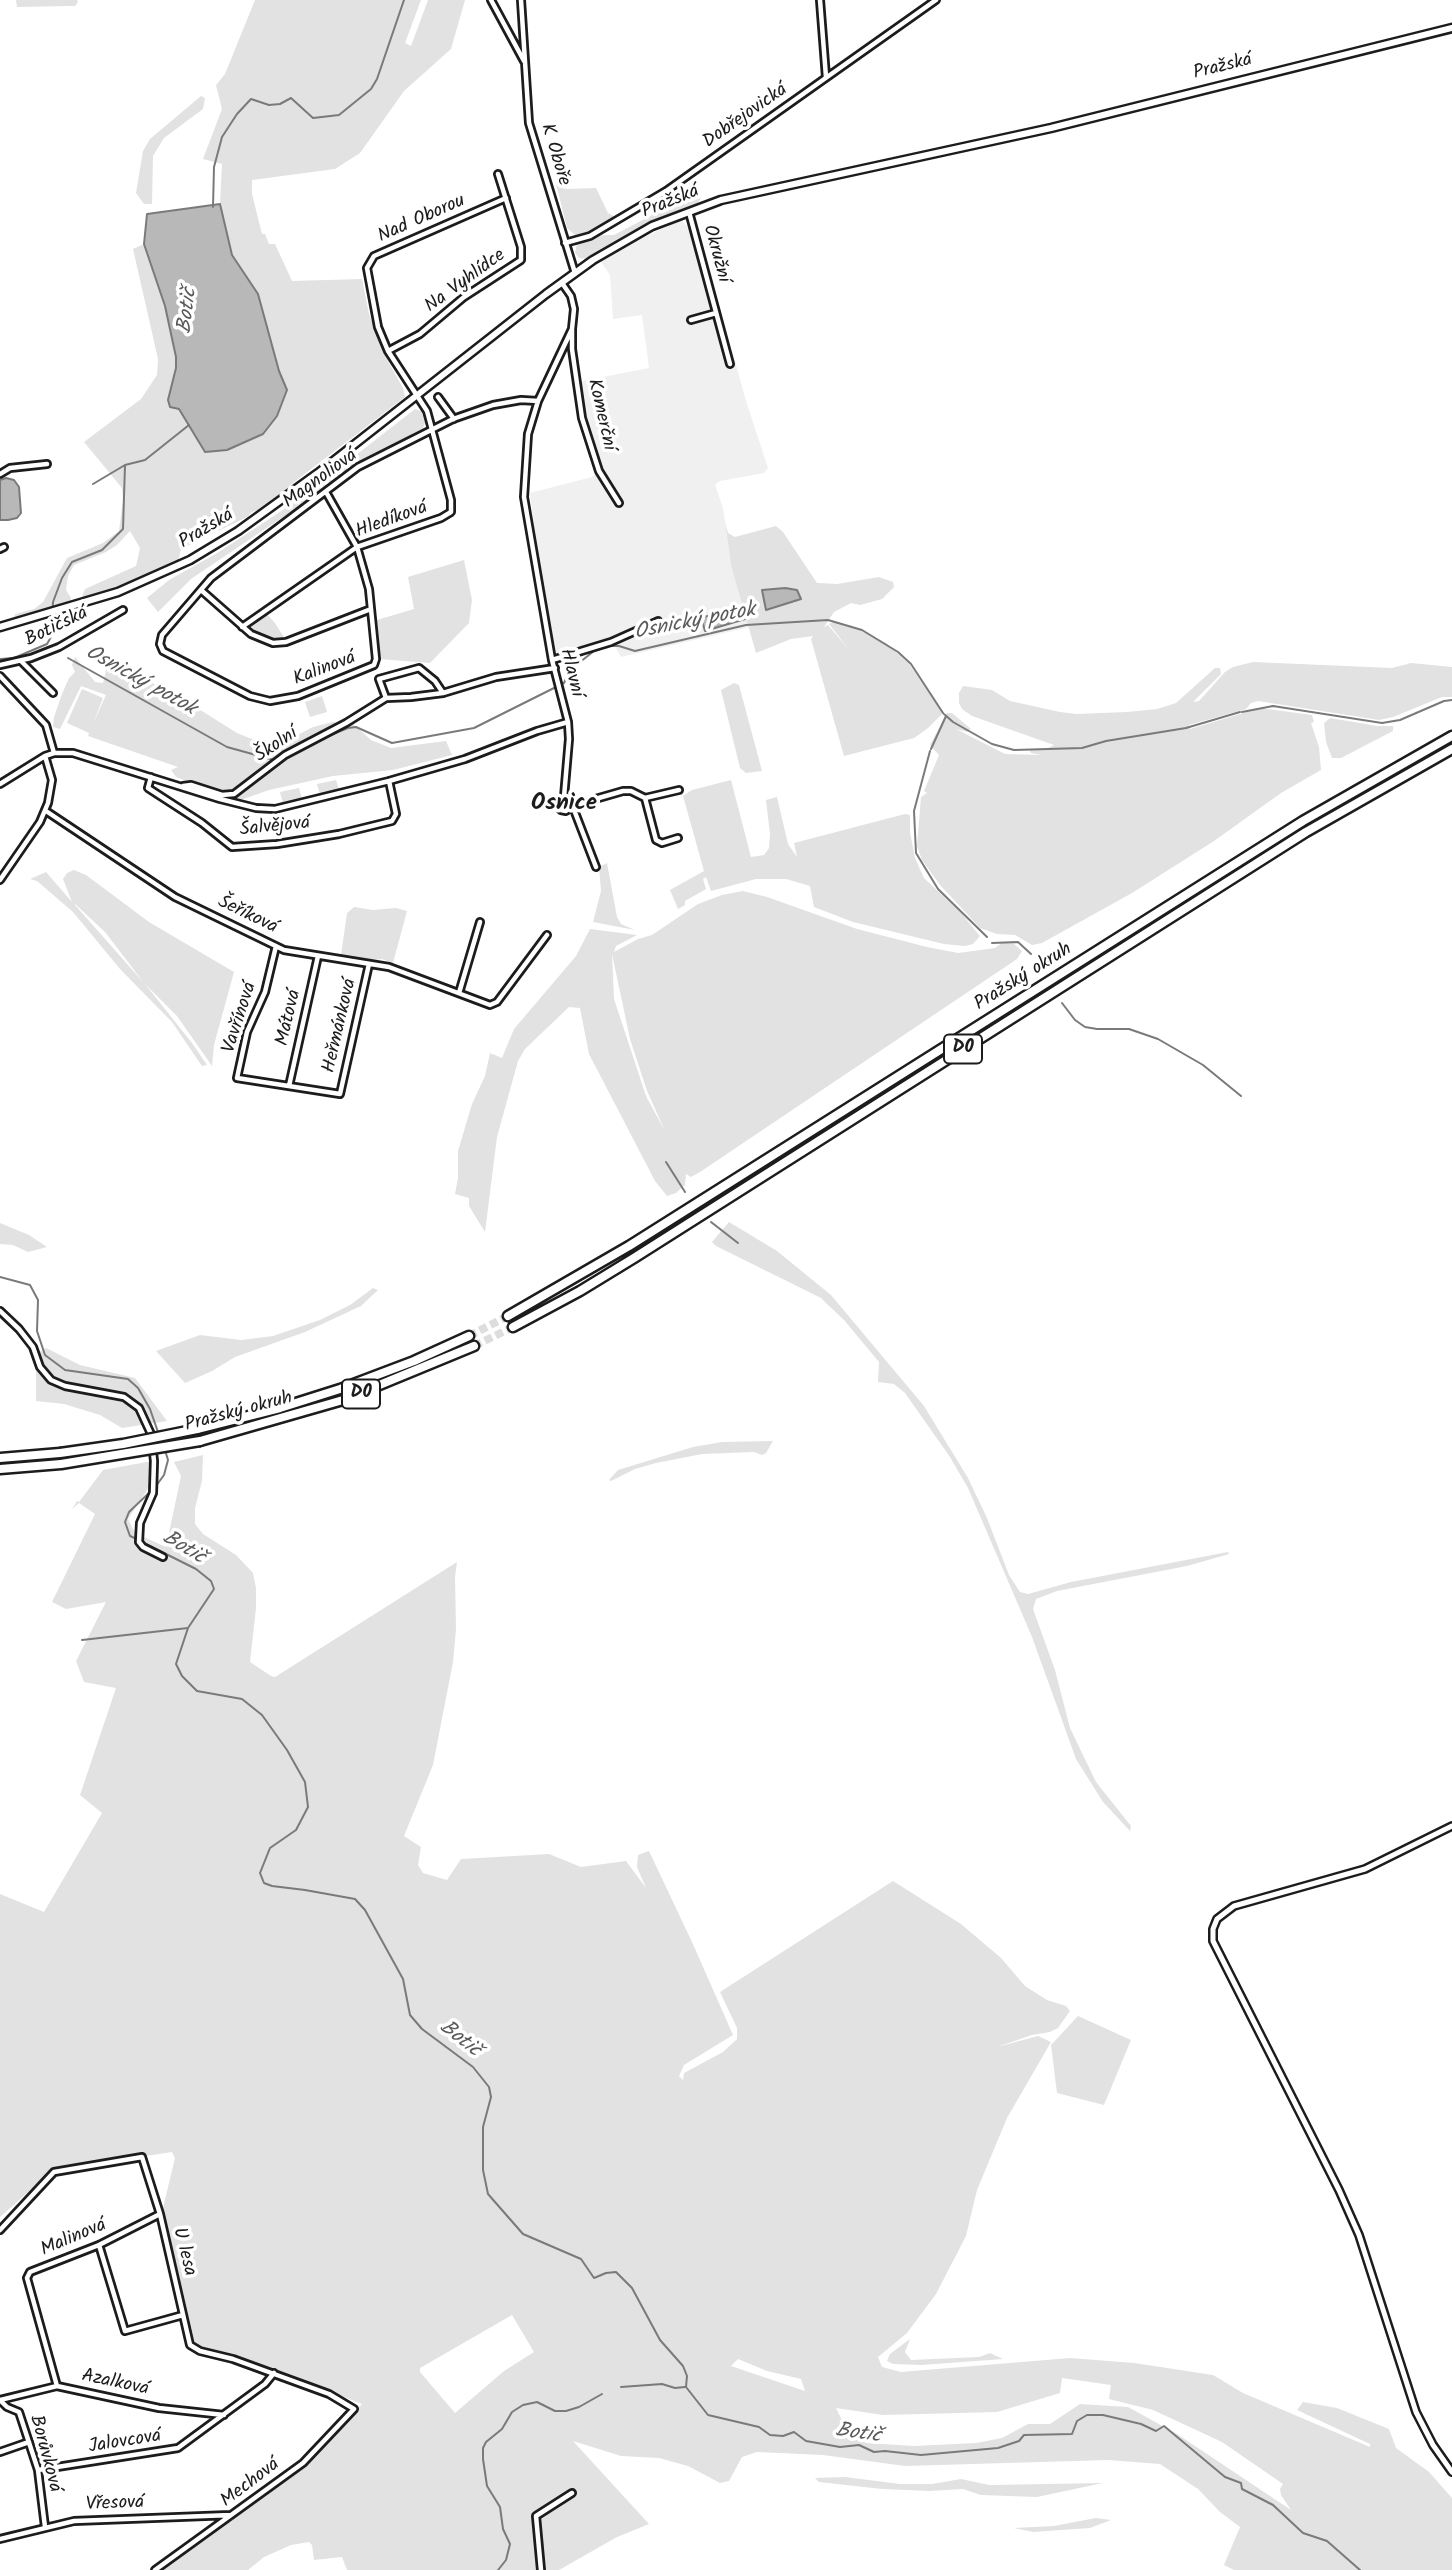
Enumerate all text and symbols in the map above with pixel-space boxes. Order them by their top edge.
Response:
street label: Pražská [1191,50,1255,86]
street label: Dobřejovická [699,80,793,154]
street label: K Oboře [534,121,574,189]
street label: Pražská [639,181,703,225]
street label: Nad Oborou [375,191,469,249]
street label: Okružní [696,223,734,285]
street label: Na Vyhlídce [421,245,511,319]
water label: Botič [174,287,204,335]
street label: Komerční [581,377,619,453]
street label: Magnoliová [279,445,363,515]
street label: Hledíková [353,498,431,544]
street label: Pražská [176,505,238,555]
water label: Osnický potok [632,599,758,647]
street label: Botičská [22,603,92,653]
water label: Osnický potok [80,641,200,723]
street label: Hlavní [553,646,587,700]
street label: Kalinová [291,648,359,692]
street label: Školní [251,723,303,769]
district label: Osnice [531,791,597,819]
street label: Šalvějová [239,813,311,843]
street label: Šeříková [213,892,281,940]
street label: Pražský okruh [971,939,1077,1017]
street label: Heřmánková [319,977,363,1075]
street label: Vavřínová [219,980,263,1056]
street label: Mátová [272,988,308,1048]
road number: D0 [944,1034,982,1064]
road number: D0 [342,1380,380,1408]
street label: Pražský okruh [183,1388,295,1438]
water label: Botič [157,1527,209,1571]
water label: Botič [433,2016,485,2064]
street label: Malinová [38,2215,110,2263]
street label: U lesa [166,2225,200,2279]
street label: Azalková [79,2366,151,2402]
street label: Borůvková [23,2413,65,2495]
water label: Botič [834,2419,882,2451]
street label: Jalovcová [87,2426,163,2460]
street label: Mechová [217,2455,285,2513]
street label: Vřesová [85,2493,145,2517]

